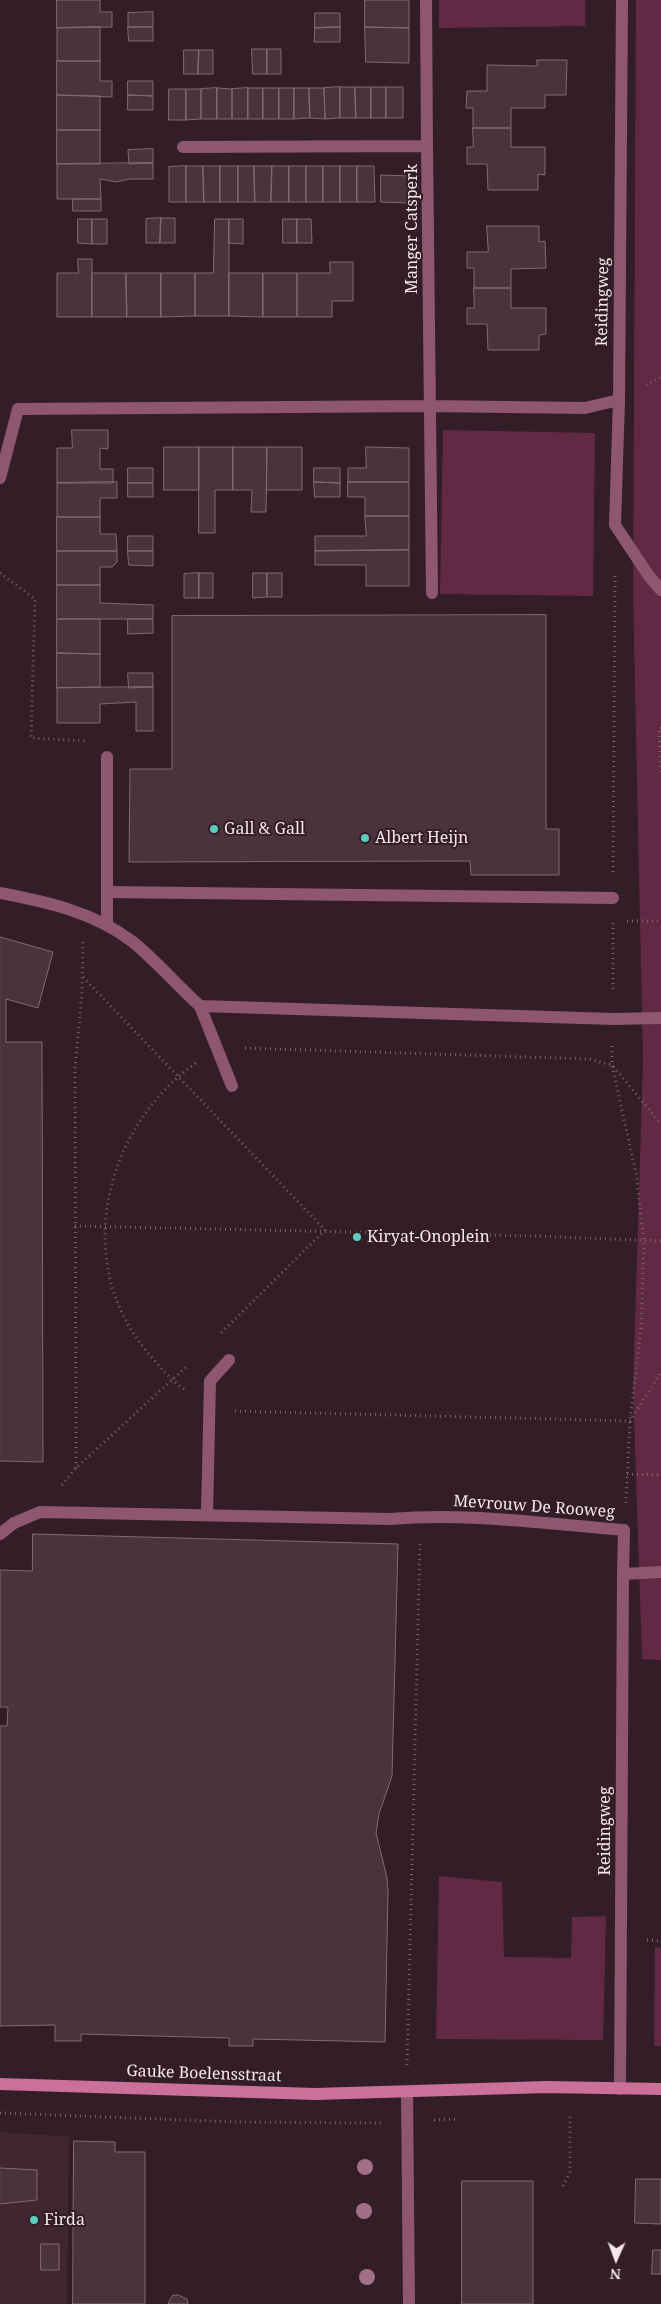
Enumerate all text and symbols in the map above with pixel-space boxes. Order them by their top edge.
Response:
street label: Manger Catsperk [402,164,422,294]
street label: Reidingweg [593,257,613,347]
place label: Gall & Gall [224,819,305,839]
marker: Gall & Gall [208,823,220,835]
place label: Albert Heijn [375,828,468,848]
marker: Albert Heijn [359,832,371,844]
place label: Kiryat-Onoplein [367,1227,490,1247]
marker: Kiryat-Onoplein [351,1231,363,1243]
street label: Mevrouw De Rooweg [453,1492,615,1522]
street label: Reidingweg [595,1786,615,1876]
street label: Gauke Boelensstraat [126,2062,282,2086]
place label: Firda [44,2210,85,2230]
marker: Firda [28,2214,40,2226]
north arrow [591,2234,641,2284]
text: N [610,2265,621,2284]

